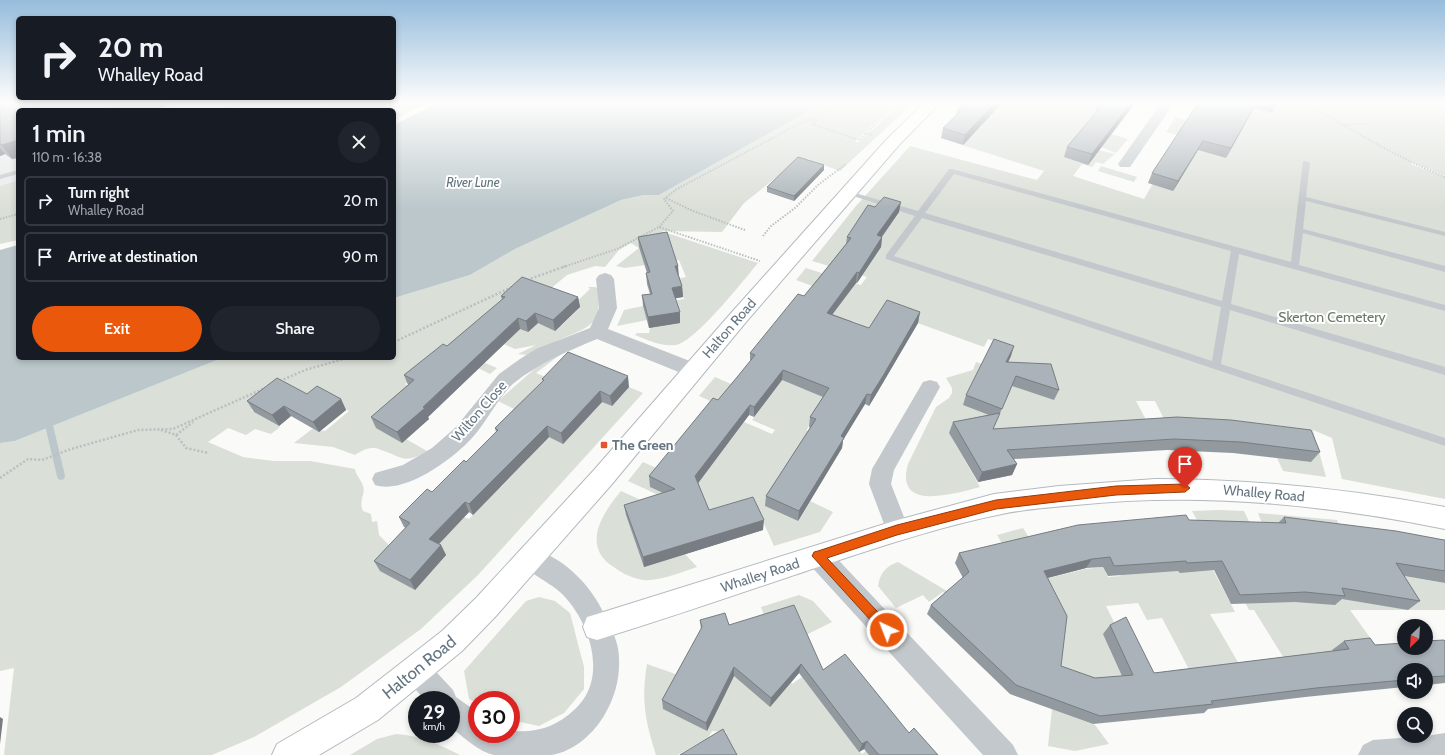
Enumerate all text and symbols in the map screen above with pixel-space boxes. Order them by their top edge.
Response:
text: 20 m [98,30,163,64]
icon: right [32,32,84,84]
text: Whalley Road [98,64,203,86]
text: 1 min [32,119,86,148]
button: close [338,121,380,163]
text: 110 m · 16:38 [32,149,102,165]
water label: River Lune [446,174,500,190]
text: Turn right [68,184,129,202]
icon: right [34,190,56,212]
text: 20 m [343,192,378,210]
text: Whalley Road [68,202,144,218]
icon: arrive [34,246,56,268]
text: Arrive at destination [68,248,198,266]
text: 90 m [342,248,378,266]
street label: Halton Road [698,294,760,362]
button: Exit [32,306,202,352]
button: Share [210,306,380,352]
park label: Skerton Cemetery [1278,308,1386,326]
street label: Wilton Close [448,377,510,445]
place label: The Green [612,436,674,454]
marker: The Green [599,440,609,450]
pin [1168,447,1202,488]
icon: arrive [1174,453,1196,475]
street label: Whalley Road [1222,480,1306,506]
street label: Whalley Road [718,554,802,596]
position arrow [866,609,908,651]
north arrow [1397,619,1433,655]
map controls [1397,619,1433,743]
street label: Halton Road [378,631,460,703]
button: sound [1397,663,1433,699]
speed limit sign: 30 [468,691,520,743]
text: 29 [423,700,445,724]
button: search [1397,707,1433,743]
text: km/h [423,720,445,733]

